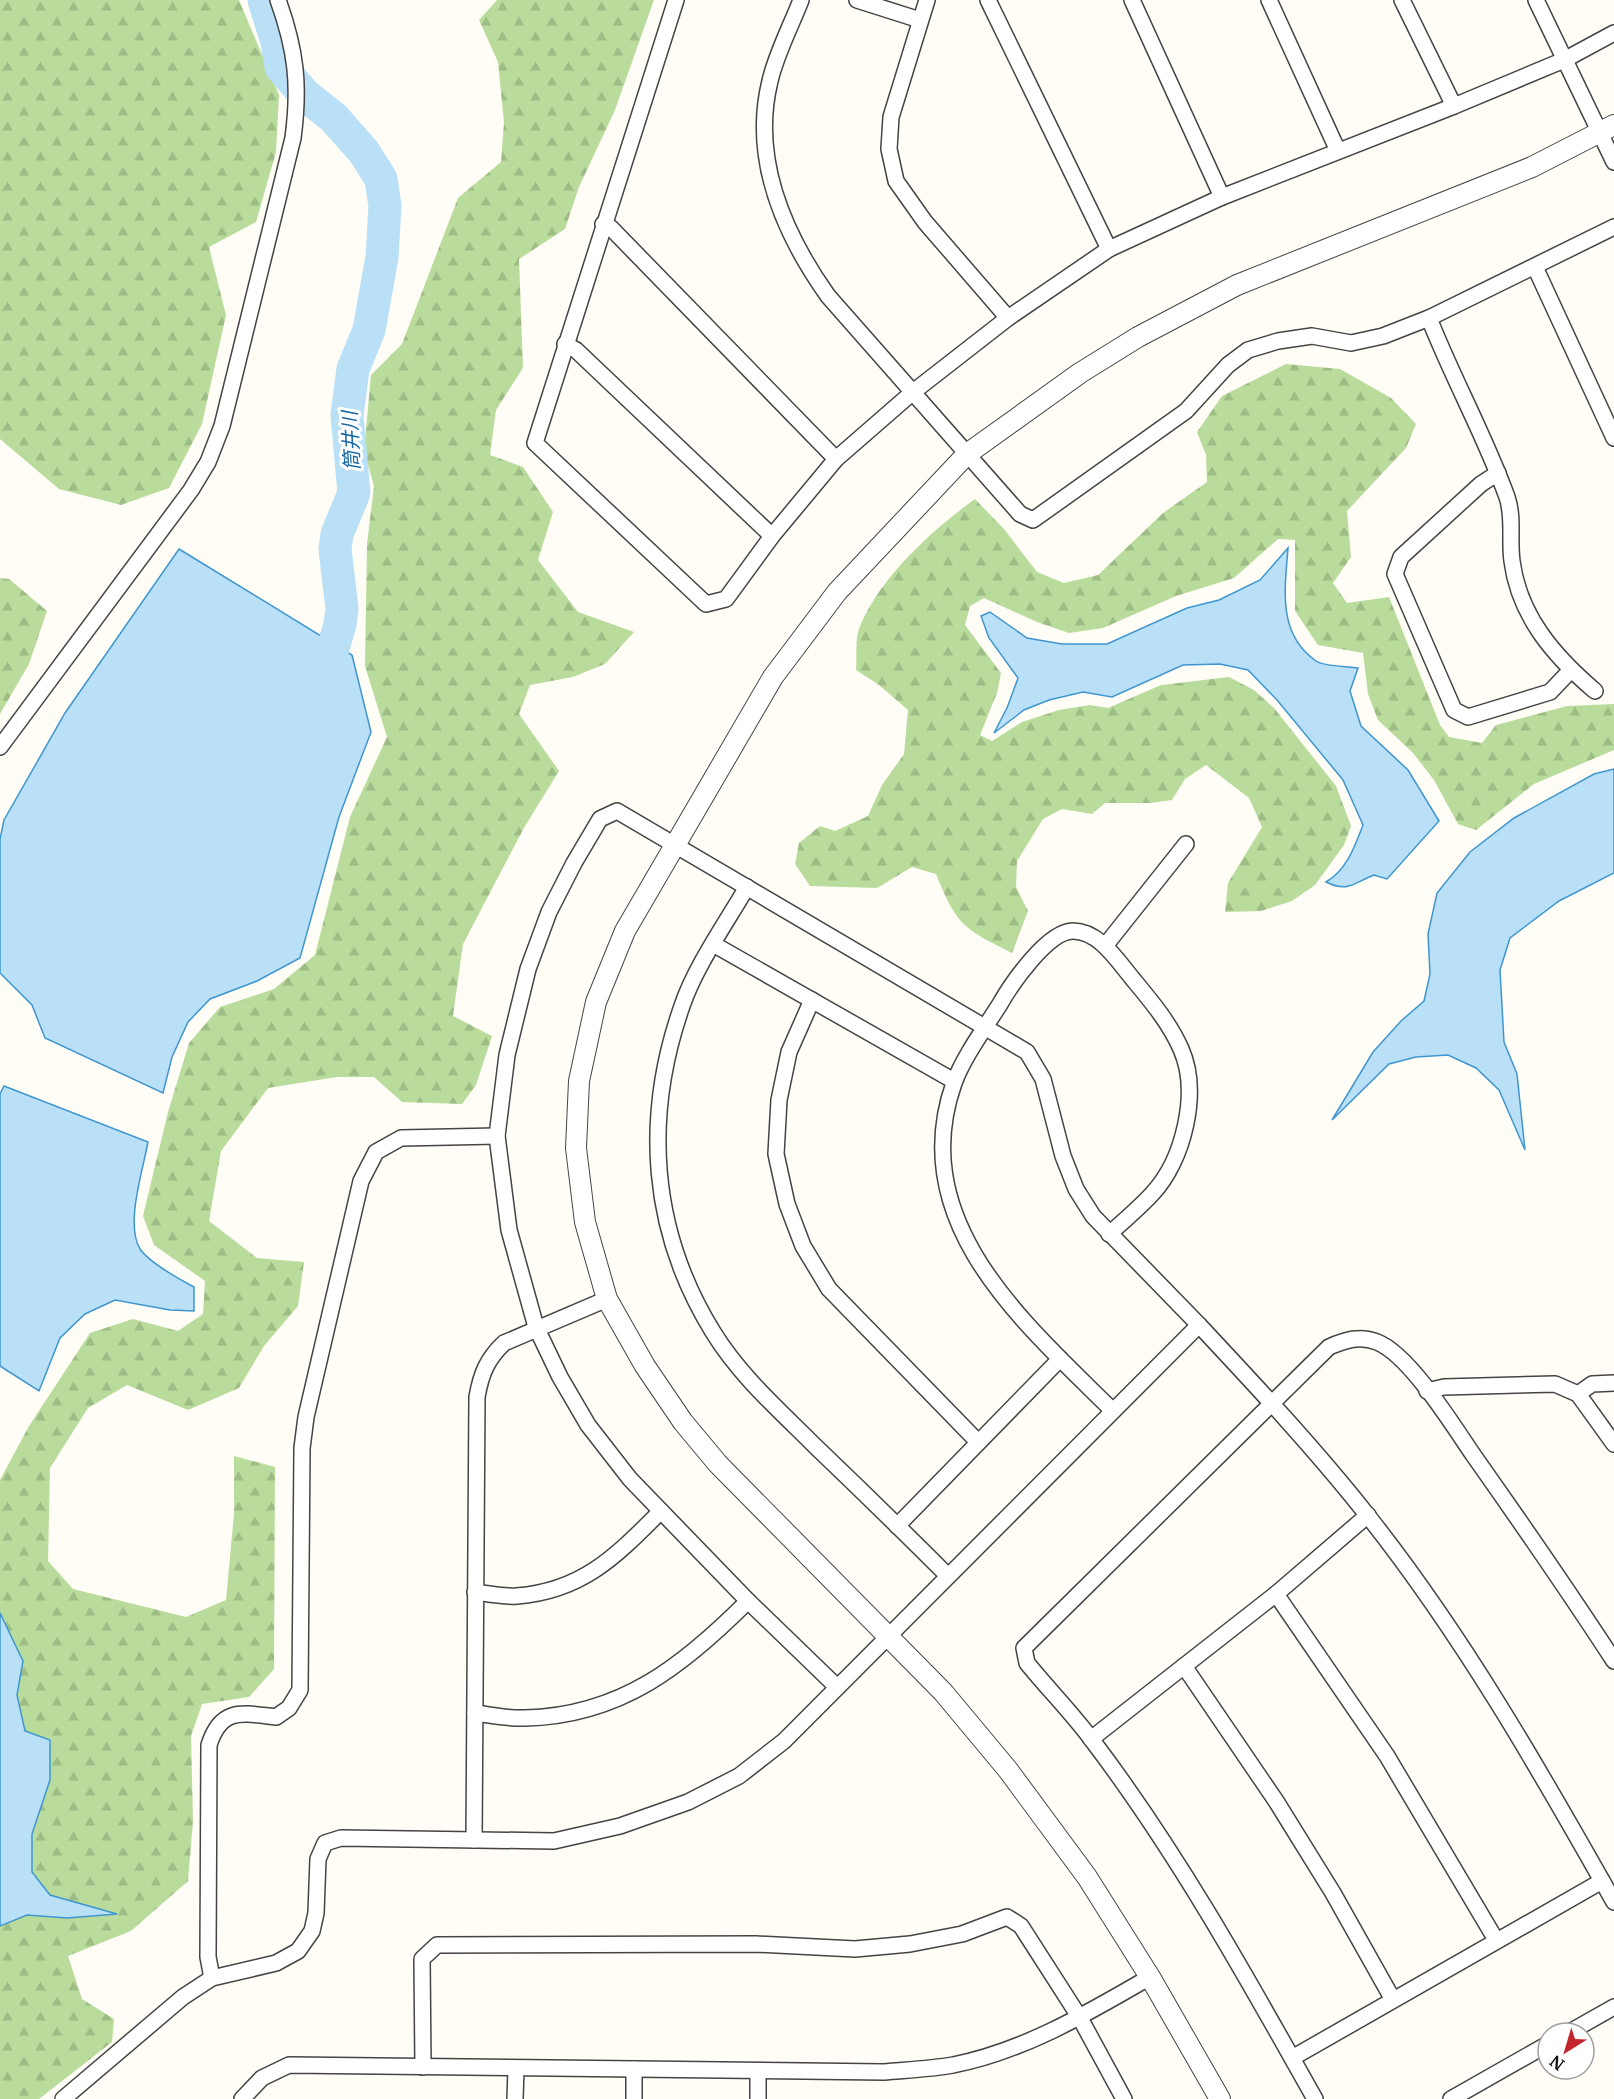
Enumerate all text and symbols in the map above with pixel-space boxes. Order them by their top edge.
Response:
water label: 筒井川 [336,408,365,472]
north arrow [1536,2021,1596,2081]
text: N [1546,2051,1568,2075]

